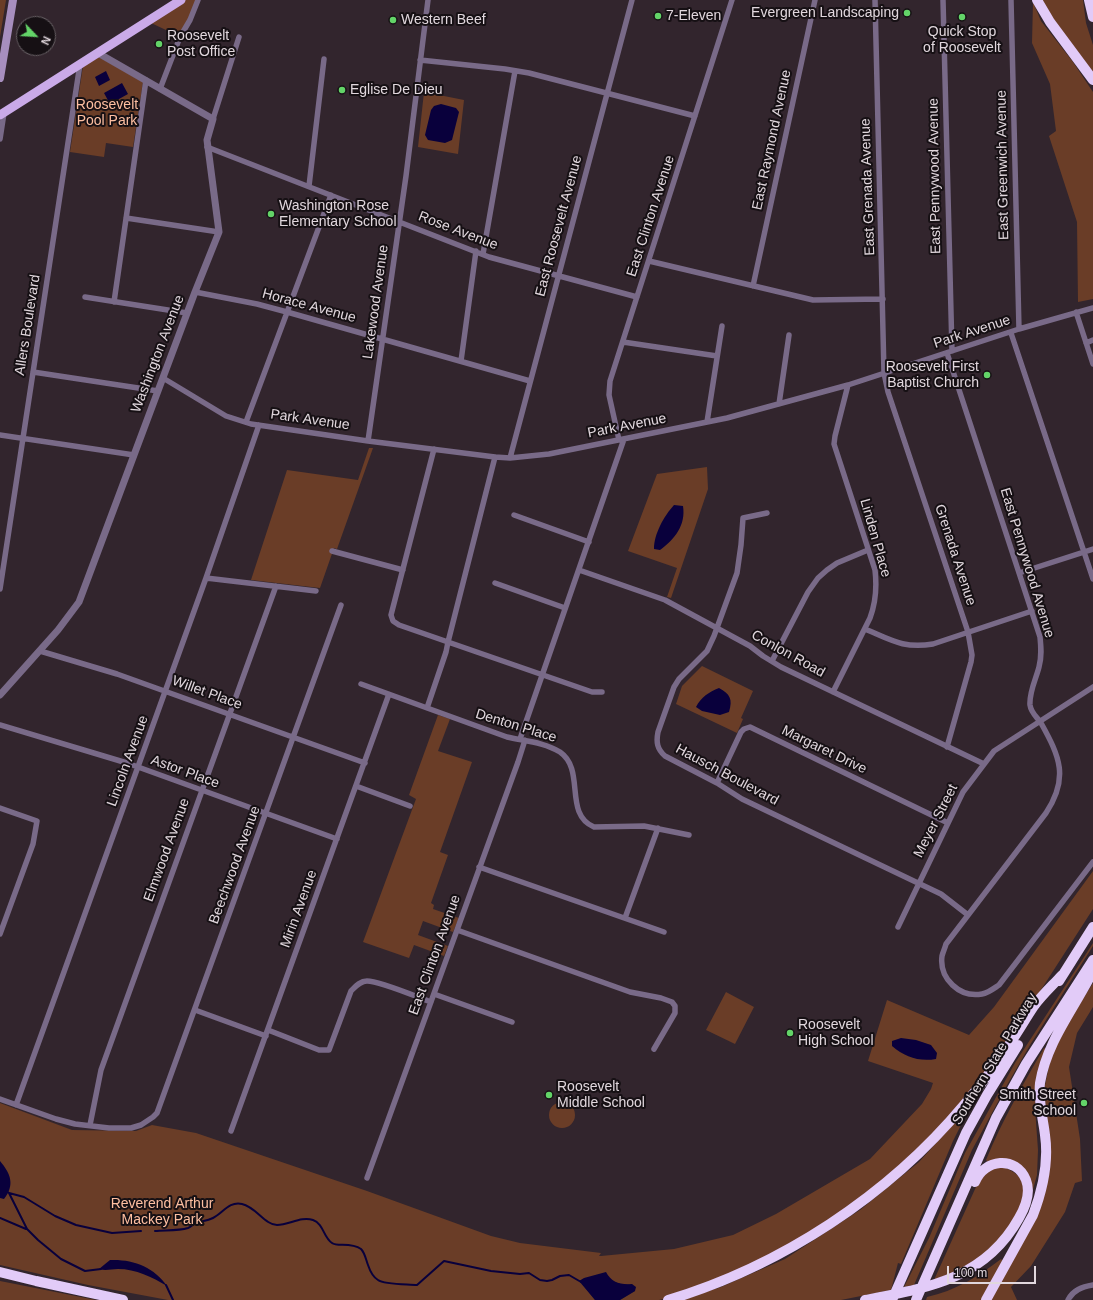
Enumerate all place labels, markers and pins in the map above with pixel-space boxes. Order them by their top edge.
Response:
place label: Evergreen Landscaping [751,5,899,21]
place label: 7-Eleven [666,8,721,24]
marker: Evergreen Landscaping [902,8,912,18]
marker: 7-Eleven [653,11,663,21]
place label: Western Beef [401,12,486,28]
marker: Quick Stop of Roosevelt [957,12,967,22]
marker: Western Beef [388,15,398,25]
place label: Quick Stop of Roosevelt [923,24,1001,56]
place label: Roosevelt Post Office [167,28,235,60]
marker: Roosevelt Post Office [154,39,164,49]
place label: Eglise De Dieu [350,82,443,98]
marker: Eglise De Dieu [337,85,347,95]
place label: Washington Rose Elementary School [279,198,397,230]
marker: Washington Rose Elementary School [266,209,276,219]
place label: Roosevelt First Baptist Church [886,359,979,392]
marker: Roosevelt First Baptist Church [982,370,992,380]
place label: Roosevelt High School [798,1017,873,1050]
marker: Roosevelt High School [785,1028,795,1038]
place label: Roosevelt Middle School [557,1079,645,1112]
place label: Smith Street School [999,1087,1076,1120]
marker: Roosevelt Middle School [544,1090,554,1100]
marker: Smith Street School [1079,1098,1089,1108]

